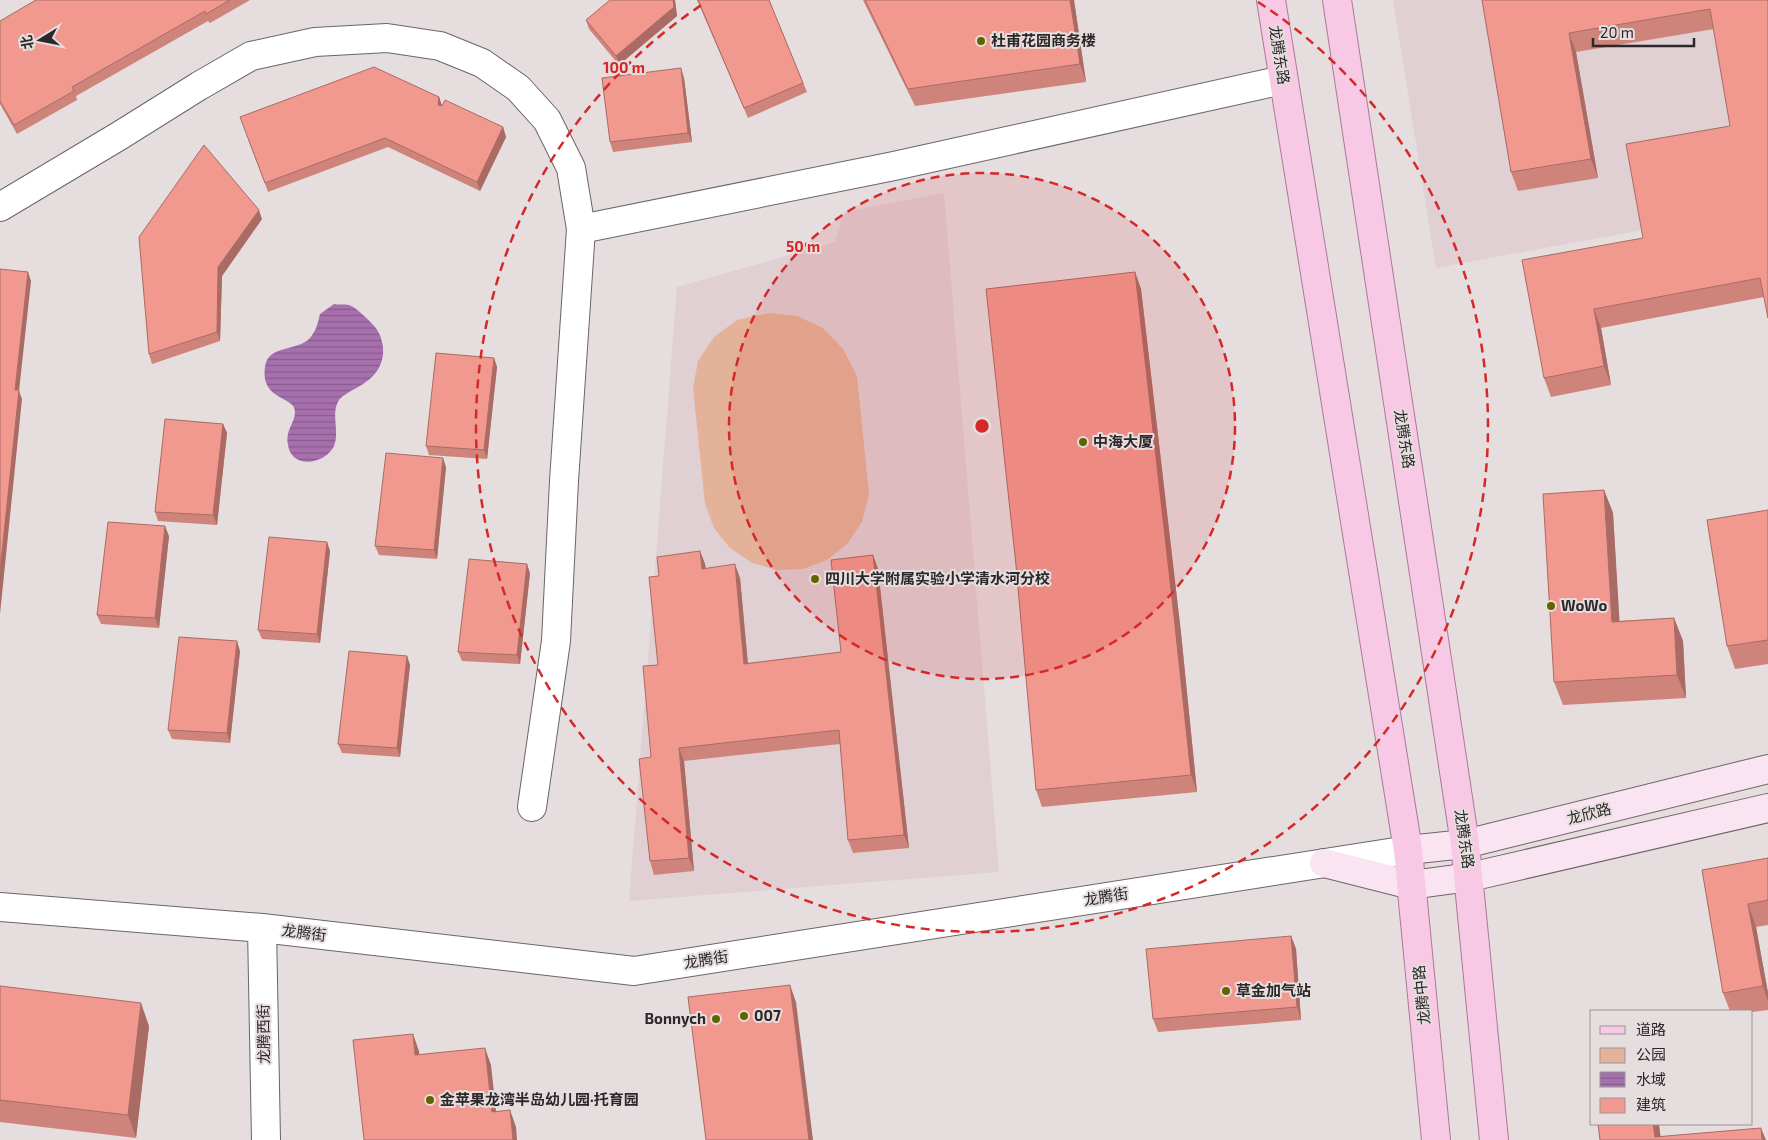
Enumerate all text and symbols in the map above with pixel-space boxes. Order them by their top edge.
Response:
north arrow [15,15,65,65]
scale bar [1593,15,1694,47]
text: 20 m [1600,23,1634,41]
street label: 龙腾东路 [1266,24,1294,86]
place label: 杜甫花园商务楼 [991,31,1096,49]
text: 北 [17,34,36,51]
marker: 杜甫花园商务楼 [975,35,987,47]
text: 100 m [603,58,645,76]
text: 50 m [786,237,820,255]
street label: 龙腾东路 [1391,408,1419,470]
centre of rings [973,417,991,435]
place label: 中海大厦 [1093,432,1153,450]
marker: 中海大厦 [1077,436,1089,448]
place label: 四川大学附属实验小学清水河分校 [825,569,1050,587]
marker: 四川大学附属实验小学清水河分校 [809,573,821,585]
place label: WoWo [1561,596,1607,614]
marker: WoWo [1545,600,1557,612]
street label: 龙欣路 [1565,799,1613,827]
street label: 龙腾东路 [1452,808,1478,870]
street label: 龙腾街 [1082,884,1129,908]
street label: 龙腾街 [281,920,328,944]
street label: 龙腾街 [682,947,729,971]
street label: 龙腾中路 [1409,964,1433,1026]
place label: 草金加气站 [1236,981,1311,999]
marker: 草金加气站 [1220,985,1232,997]
street label: 龙腾西街 [253,1004,273,1064]
place label: 007 [754,1006,781,1024]
place label: Bonnych [645,1009,706,1028]
marker: 007 [738,1010,750,1022]
legend [1590,1010,1753,1125]
marker: Bonnych [710,1013,722,1025]
text: 道路 [1636,1020,1666,1038]
text: 公园 [1636,1045,1666,1063]
text: 水域 [1636,1070,1666,1088]
place label: 金苹果龙湾半岛幼儿园·托育园 [440,1090,639,1108]
marker: 金苹果龙湾半岛幼儿园·托育园 [424,1094,436,1106]
text: 建筑 [1636,1095,1666,1113]

